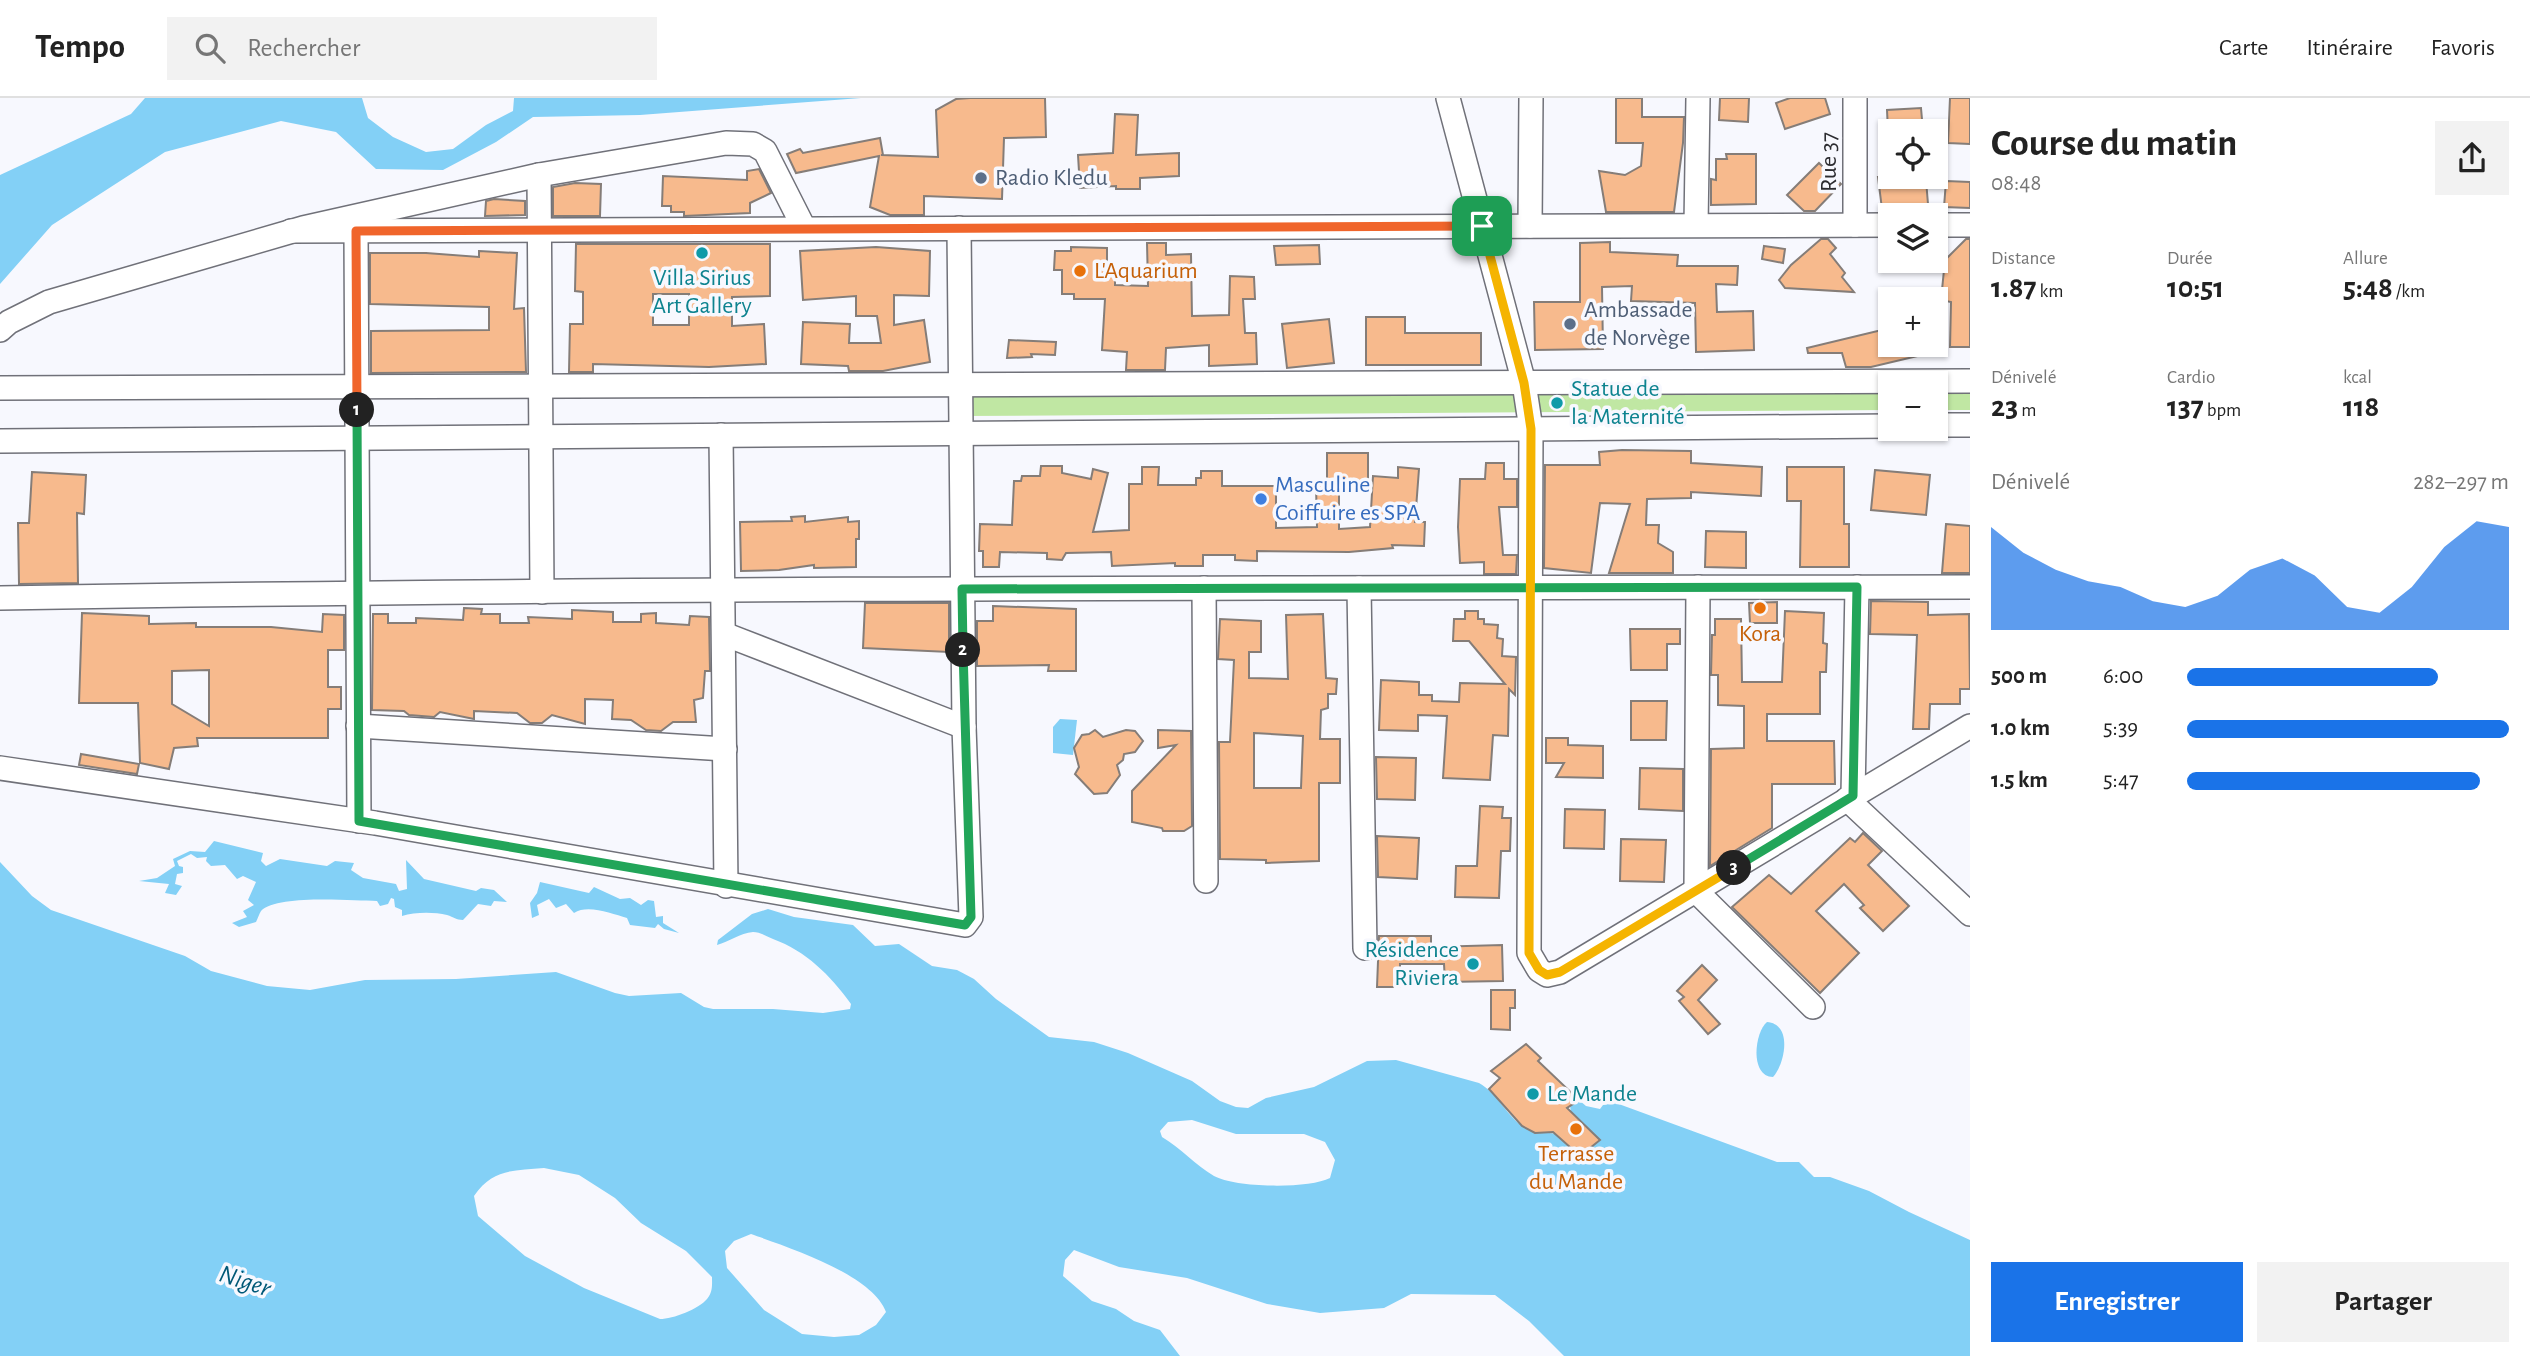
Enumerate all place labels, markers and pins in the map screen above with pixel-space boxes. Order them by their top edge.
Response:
place label: Radio Kledu [995,166,1108,190]
marker: Radio Kledu [973,170,989,186]
pin [1452,196,1512,256]
marker: Villa Sirius Art Gallery [694,245,710,261]
place label: L'Aquarium [1094,259,1198,283]
marker: L'Aquarium [1072,263,1088,279]
place label: Villa Sirius Art Gallery [652,266,752,318]
place label: Ambassade de Norvège [1584,298,1693,350]
marker: Ambassade de Norvège [1562,316,1578,332]
place label: Statue de la Maternité [1571,377,1684,429]
pin: 1 [340,392,374,428]
marker: Statue de la Maternité [1549,395,1565,411]
place label: Masculine Coiffuire es SPA [1275,473,1420,525]
marker: Masculine Coiffuire es SPA [1253,491,1269,507]
marker: Kora [1752,600,1768,616]
place label: Kora [1739,622,1781,646]
pin: 2 [946,632,981,668]
pin: 3 [1716,850,1752,886]
place label: Résidence Riviera [1365,938,1459,990]
marker: Résidence Riviera [1465,956,1481,972]
place label: Le Mande [1547,1082,1637,1106]
marker: Le Mande [1525,1086,1541,1102]
marker: Terrasse du Mande [1568,1121,1584,1137]
place label: Terrasse du Mande [1529,1142,1623,1194]

